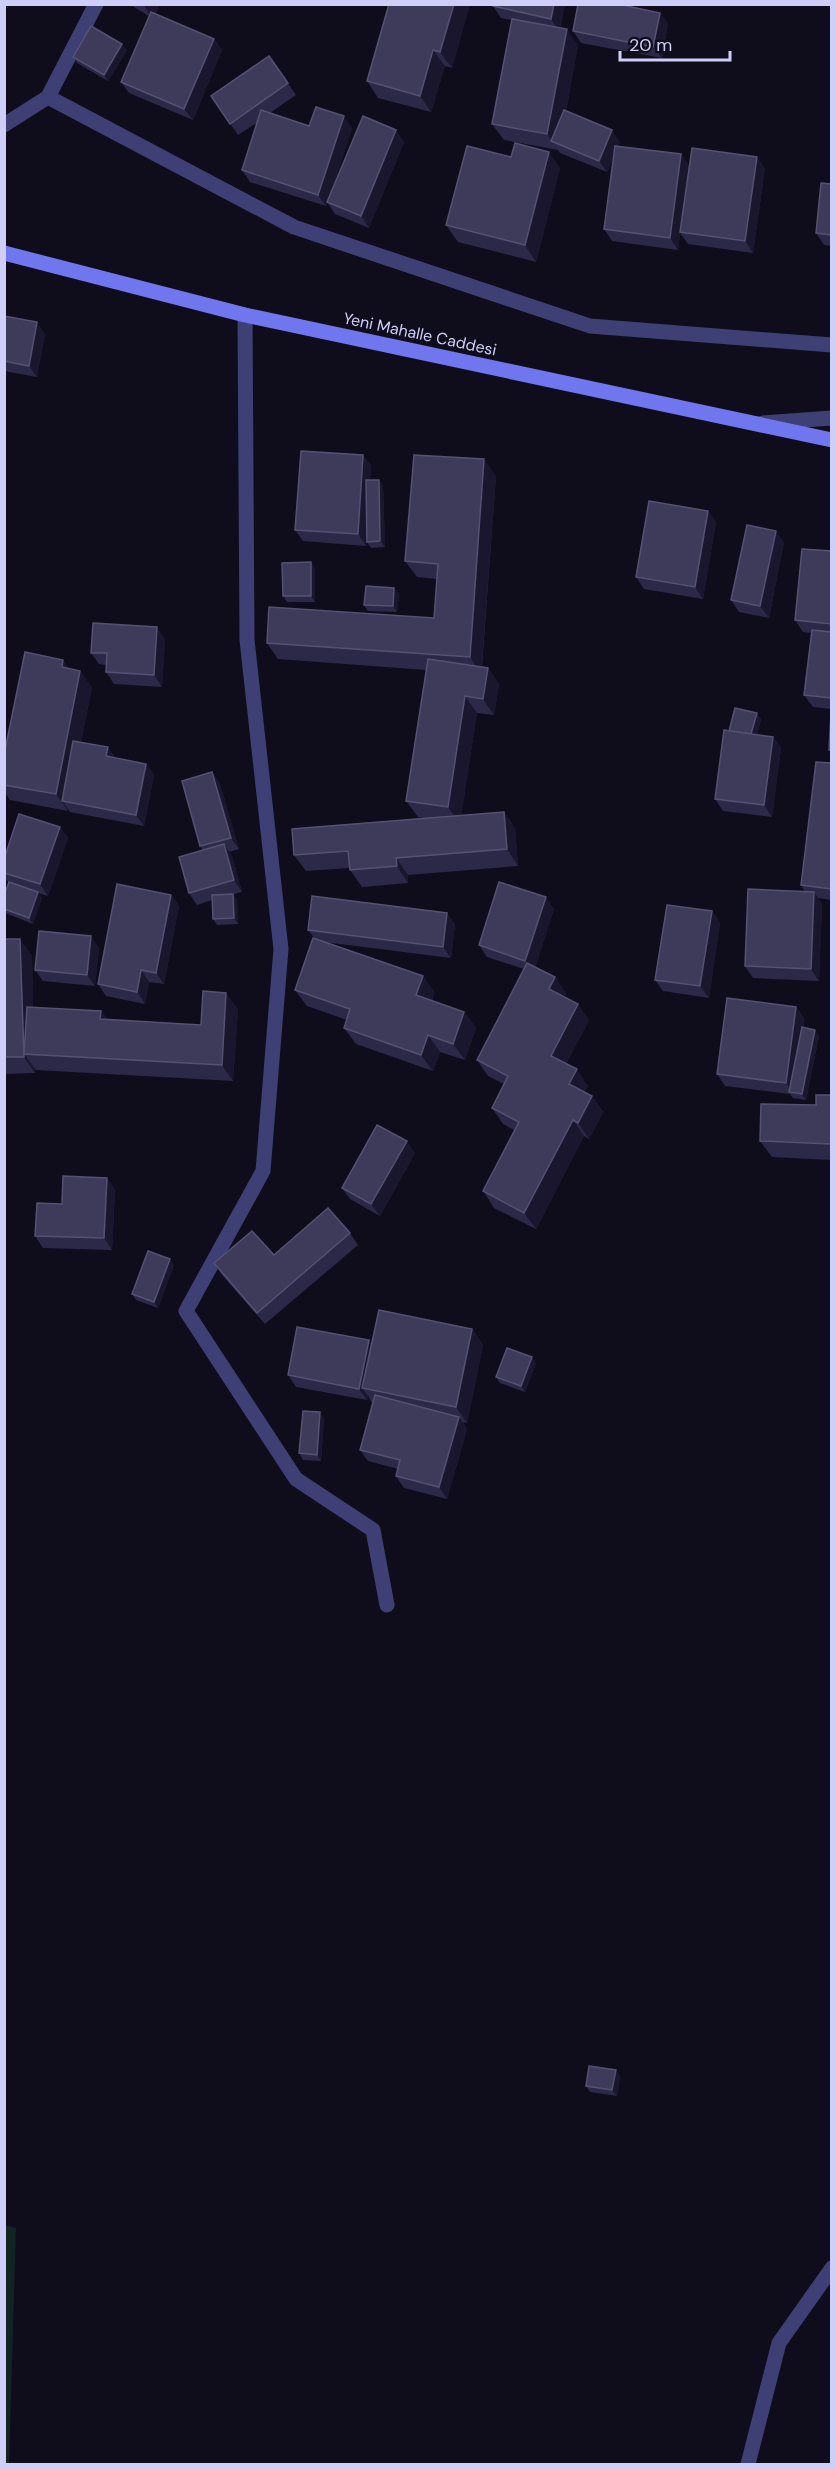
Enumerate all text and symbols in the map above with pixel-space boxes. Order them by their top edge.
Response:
scale bar [620,24,730,62]
text: 20 m [629,33,672,57]
street label: Yeni Mahalle Caddesi [342,308,498,360]

